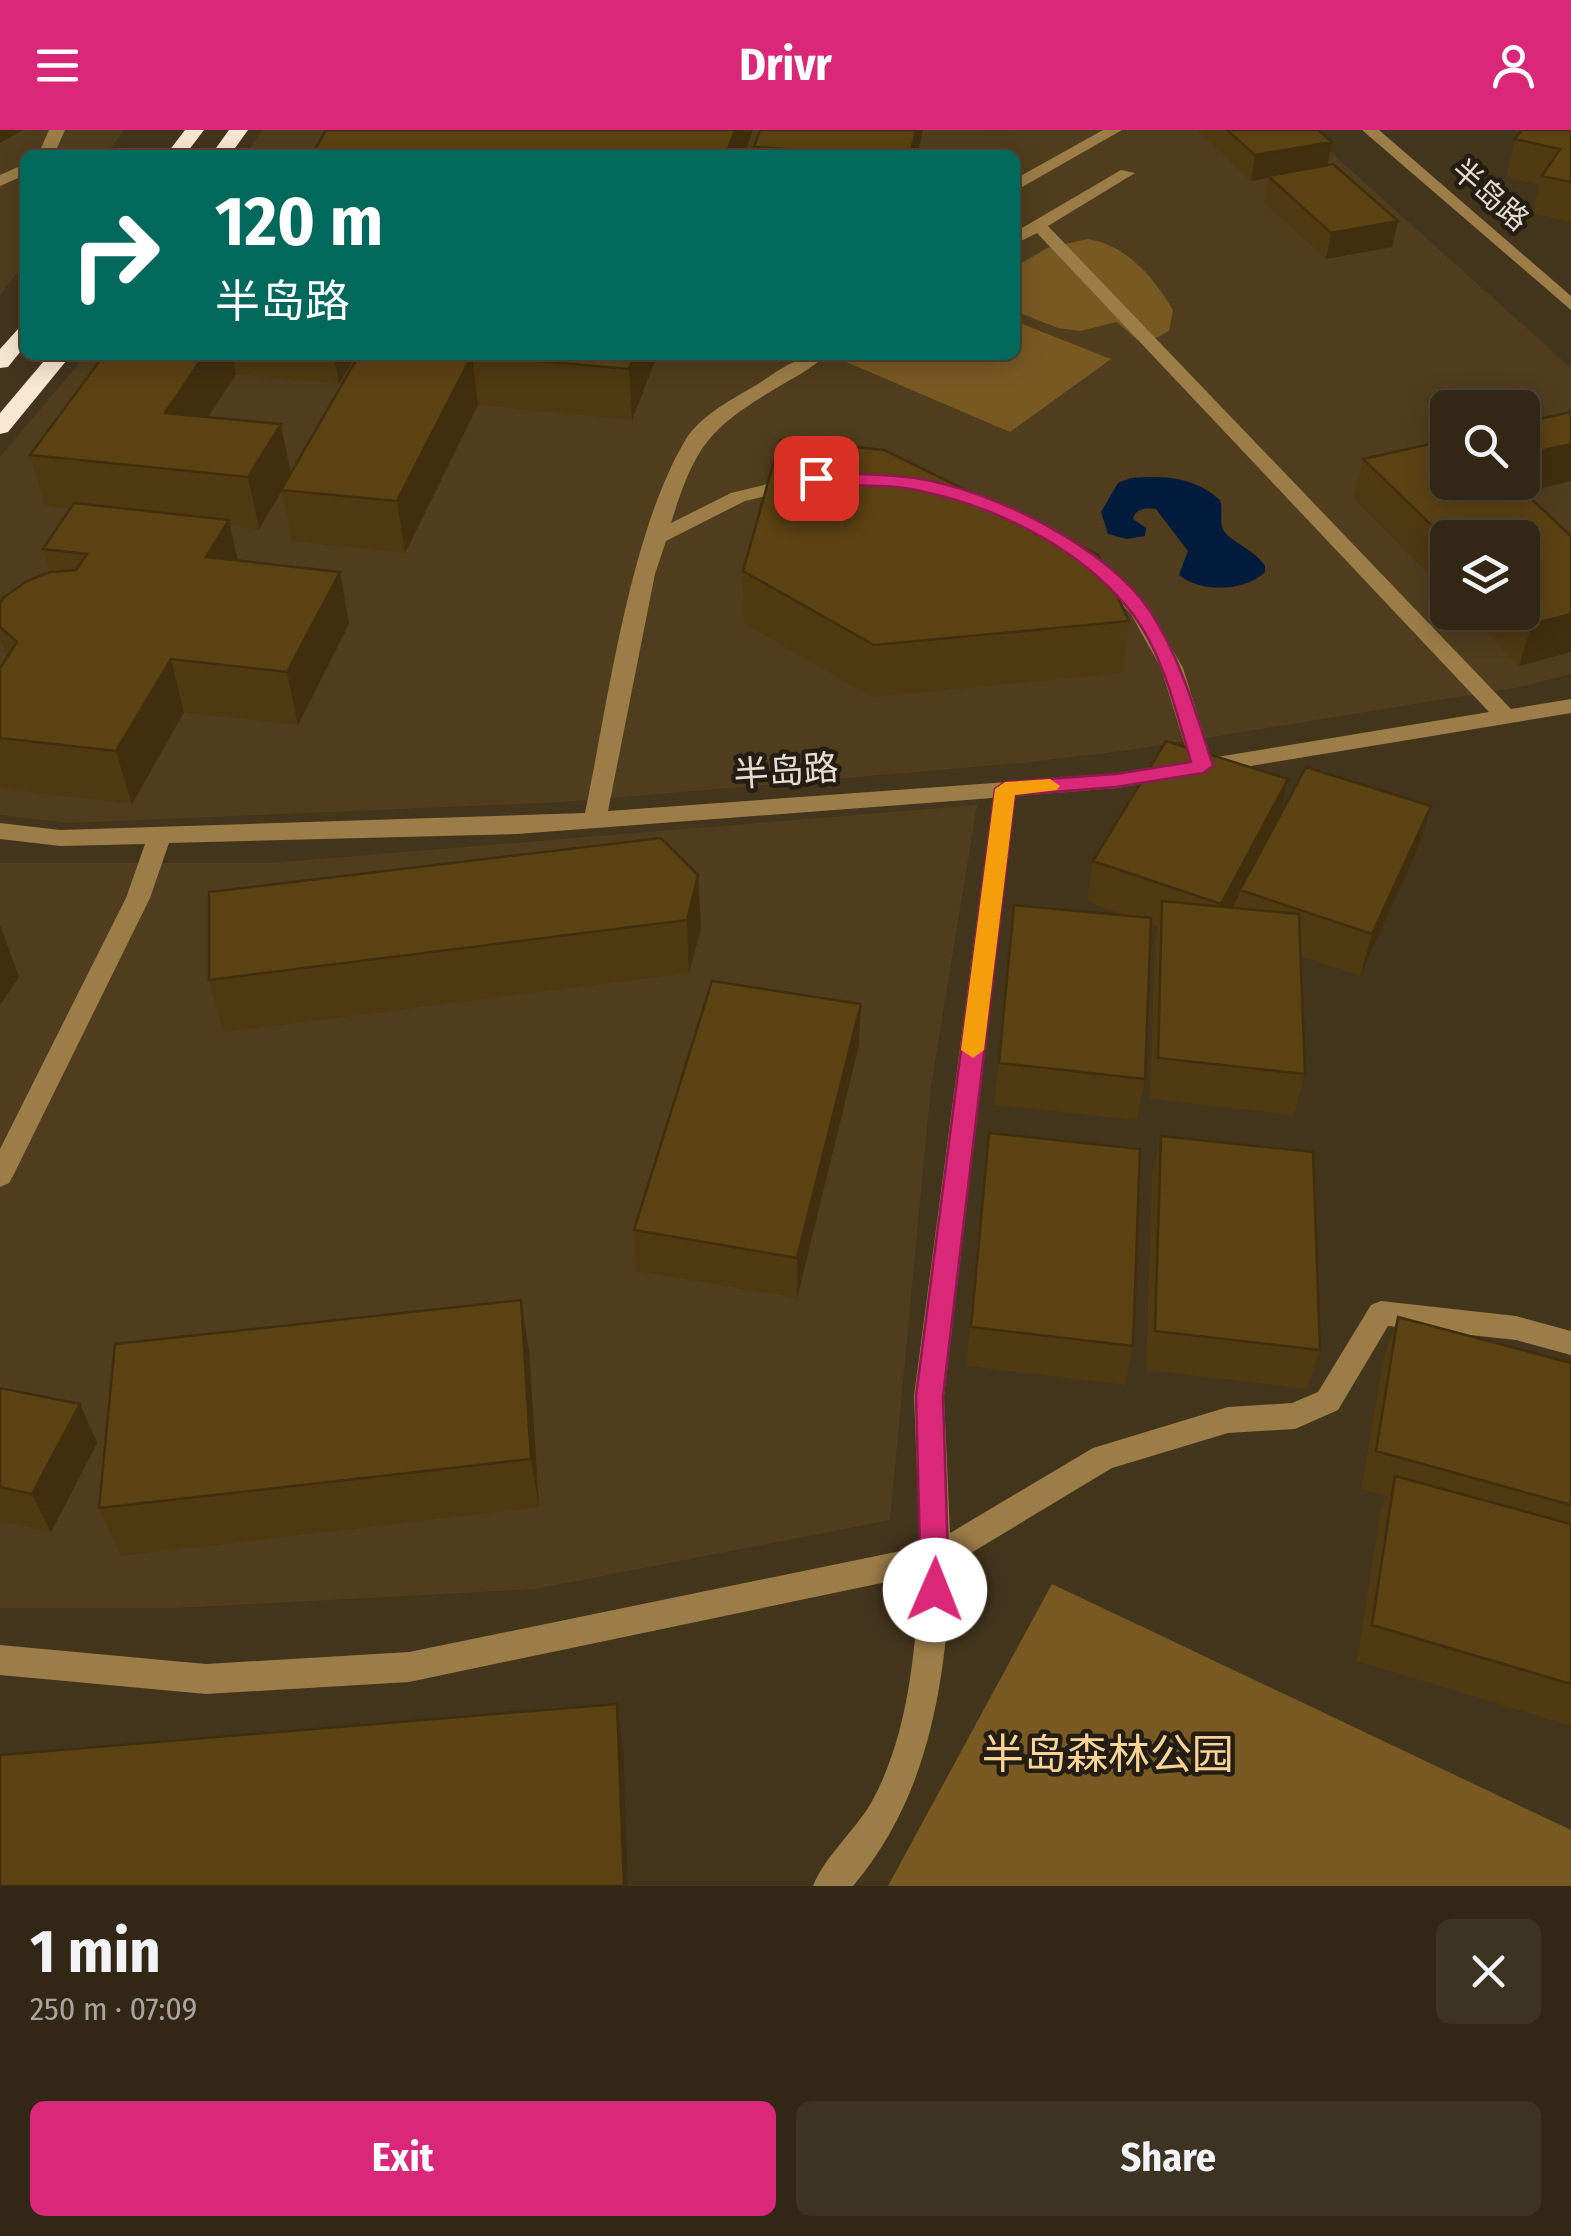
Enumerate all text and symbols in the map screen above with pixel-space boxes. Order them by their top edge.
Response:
icon: menu [30,38,85,93]
text: Drivr [739,38,832,92]
icon: person [1486,38,1541,93]
street label: 半岛路 [1444,152,1536,238]
text: 120 m [215,180,383,264]
icon: right [50,190,180,320]
text: 半岛路 [215,275,350,329]
map controls [1430,390,1540,630]
button: search [1430,390,1540,500]
pin [774,436,859,521]
icon: arrive [789,451,844,506]
button: layers [1430,520,1540,630]
street label: 半岛路 [732,746,840,796]
position arrow [883,1538,987,1642]
park label: 半岛森林公园 [982,1730,1234,1780]
text: 1 min [30,1916,161,1988]
button: close [1436,1919,1541,2024]
text: 250 m · 07:09 [30,1990,197,2028]
button: Exit [30,2101,776,2216]
button: Share [796,2101,1541,2216]

